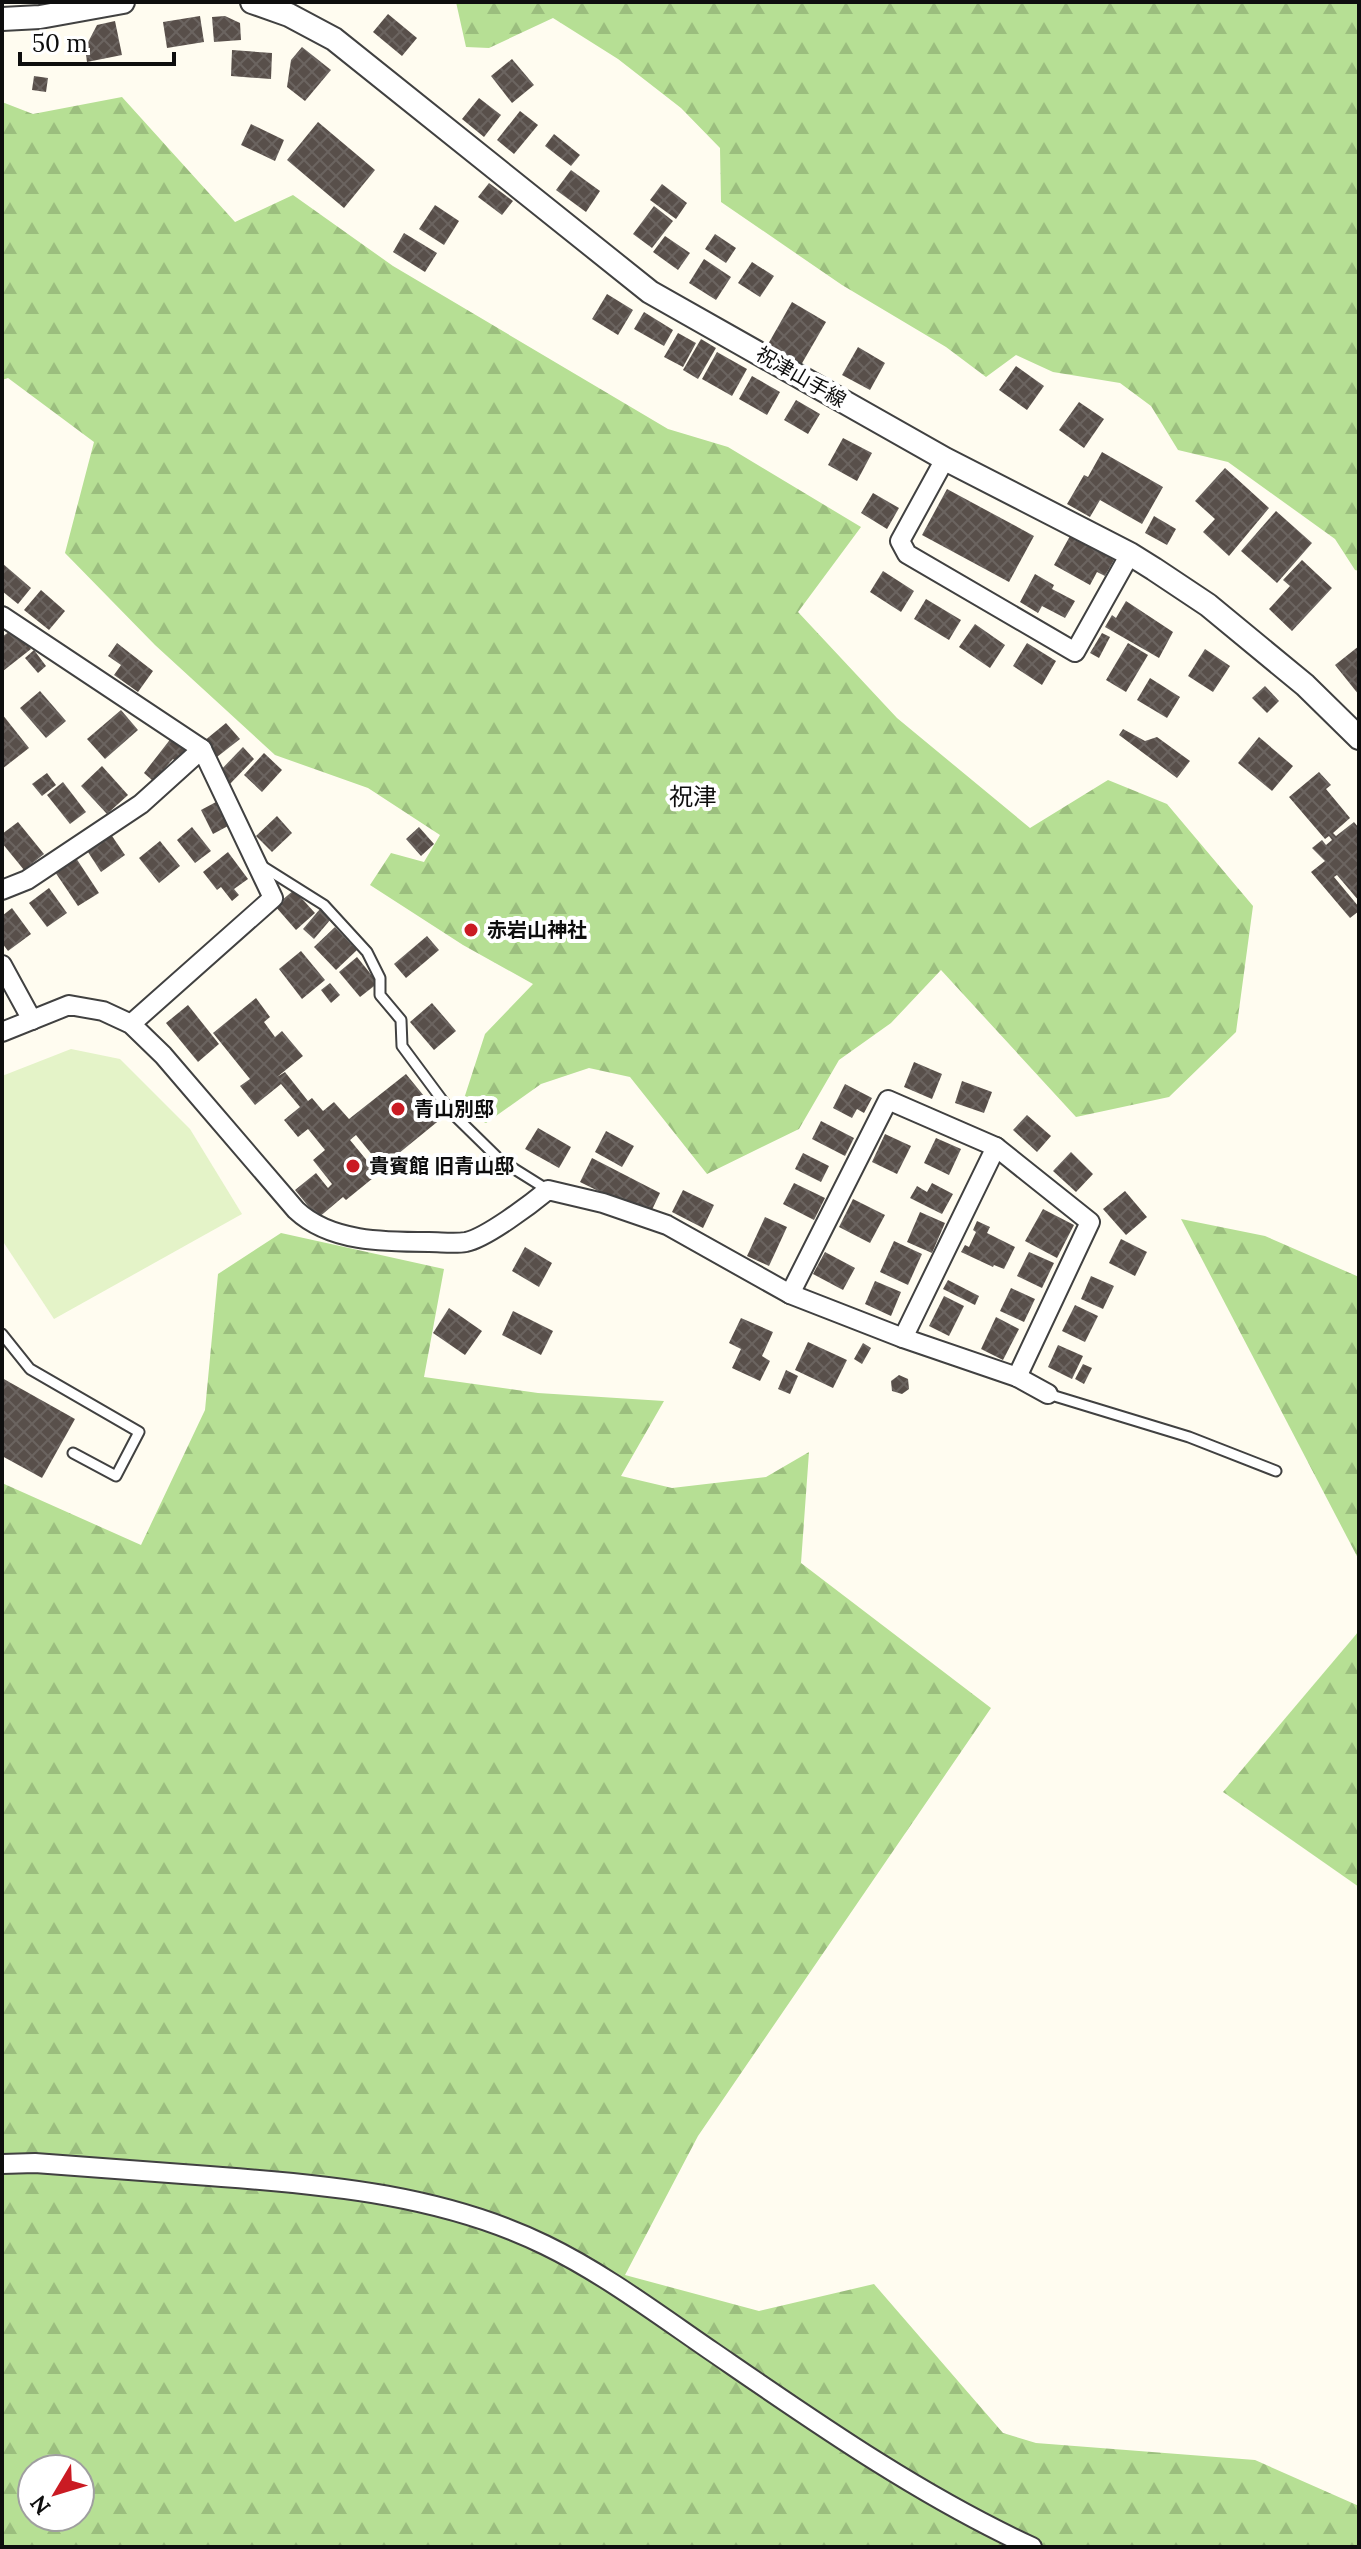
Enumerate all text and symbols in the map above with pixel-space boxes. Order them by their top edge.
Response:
scale bar [20,16,174,66]
text: 50 m [32,28,88,59]
street label: 祝津山手線 [752,341,851,412]
district label: 祝津 [669,781,717,812]
place label: 赤岩山神社 [487,917,587,942]
marker: 赤岩山神社 [462,921,480,939]
place label: 青山別邸 [414,1096,494,1121]
marker: 青山別邸 [389,1100,407,1118]
place label: 貴賓館 旧青山邸 [369,1153,514,1178]
marker: 貴賓館 旧青山邸 [344,1157,362,1175]
north arrow [16,2453,96,2533]
text: N [24,2490,57,2521]

